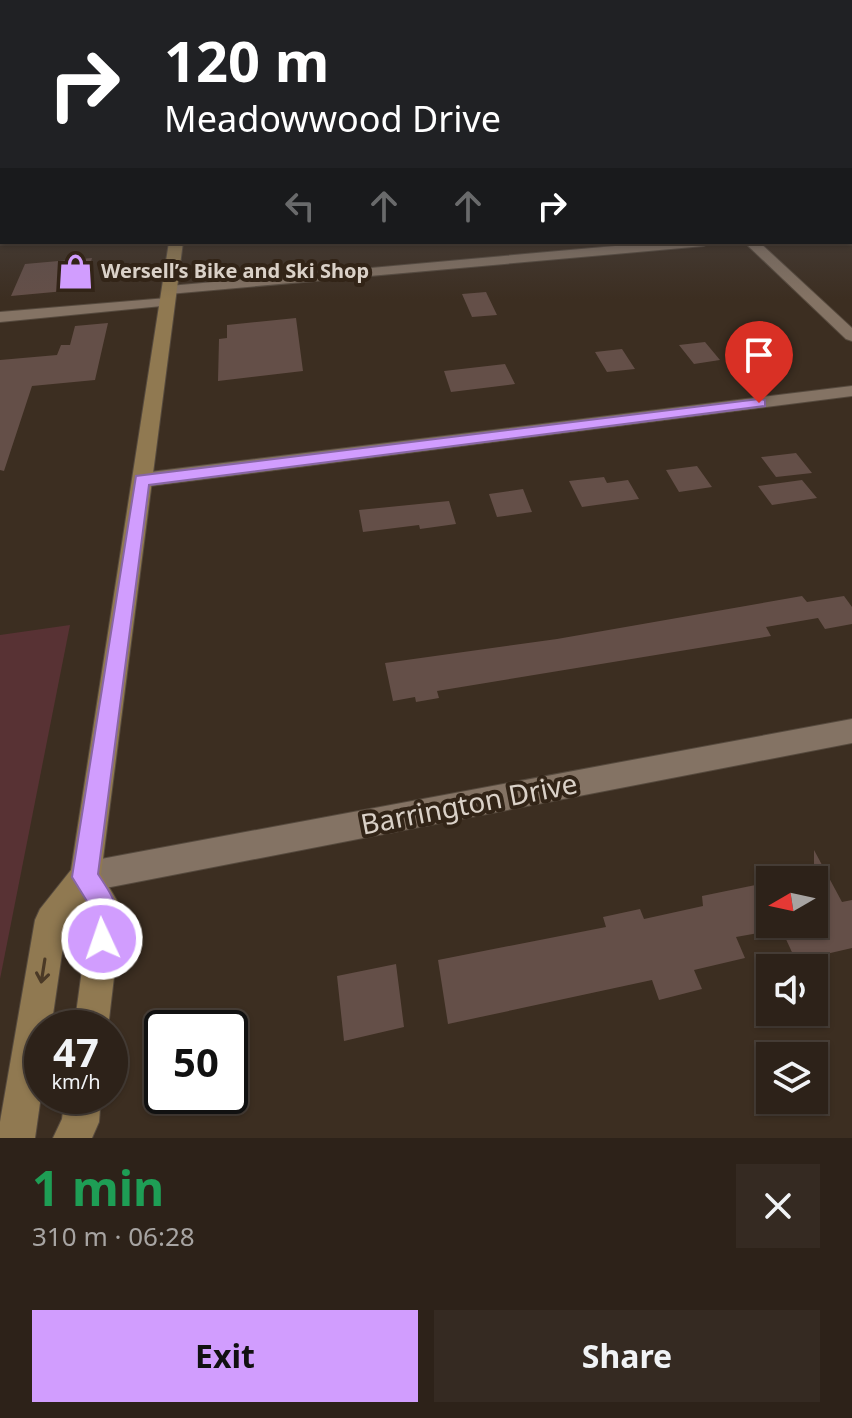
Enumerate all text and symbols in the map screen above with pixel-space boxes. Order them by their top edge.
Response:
text: 120 m [164,22,329,98]
icon: right [32,32,136,136]
text: Meadowwood Drive [164,94,501,143]
icon: left [278,184,322,228]
icon: ahead [362,184,406,228]
icon: ahead [446,184,490,228]
icon: right [530,184,574,228]
shop icon: Wersell’s Bike and Ski Shop [56,252,94,290]
place label: Wersell’s Bike and Ski Shop [101,257,369,284]
pin [725,321,793,403]
icon: arrive [737,333,781,377]
street label: Barrington Drive [357,763,580,843]
north arrow [756,866,828,938]
map controls [756,866,828,1114]
position arrow [60,897,144,981]
button: sound [756,954,828,1026]
one-way arrow [35,958,50,983]
speed limit sign: 50 [144,1010,248,1114]
text: 47 [53,1024,99,1079]
button: layers [756,1042,828,1114]
text: km/h [51,1068,101,1095]
text: 1 min [32,1155,164,1220]
button: close [736,1164,820,1248]
text: 310 m · 06:28 [32,1218,195,1254]
button: Exit [32,1310,418,1402]
button: Share [434,1310,820,1402]

